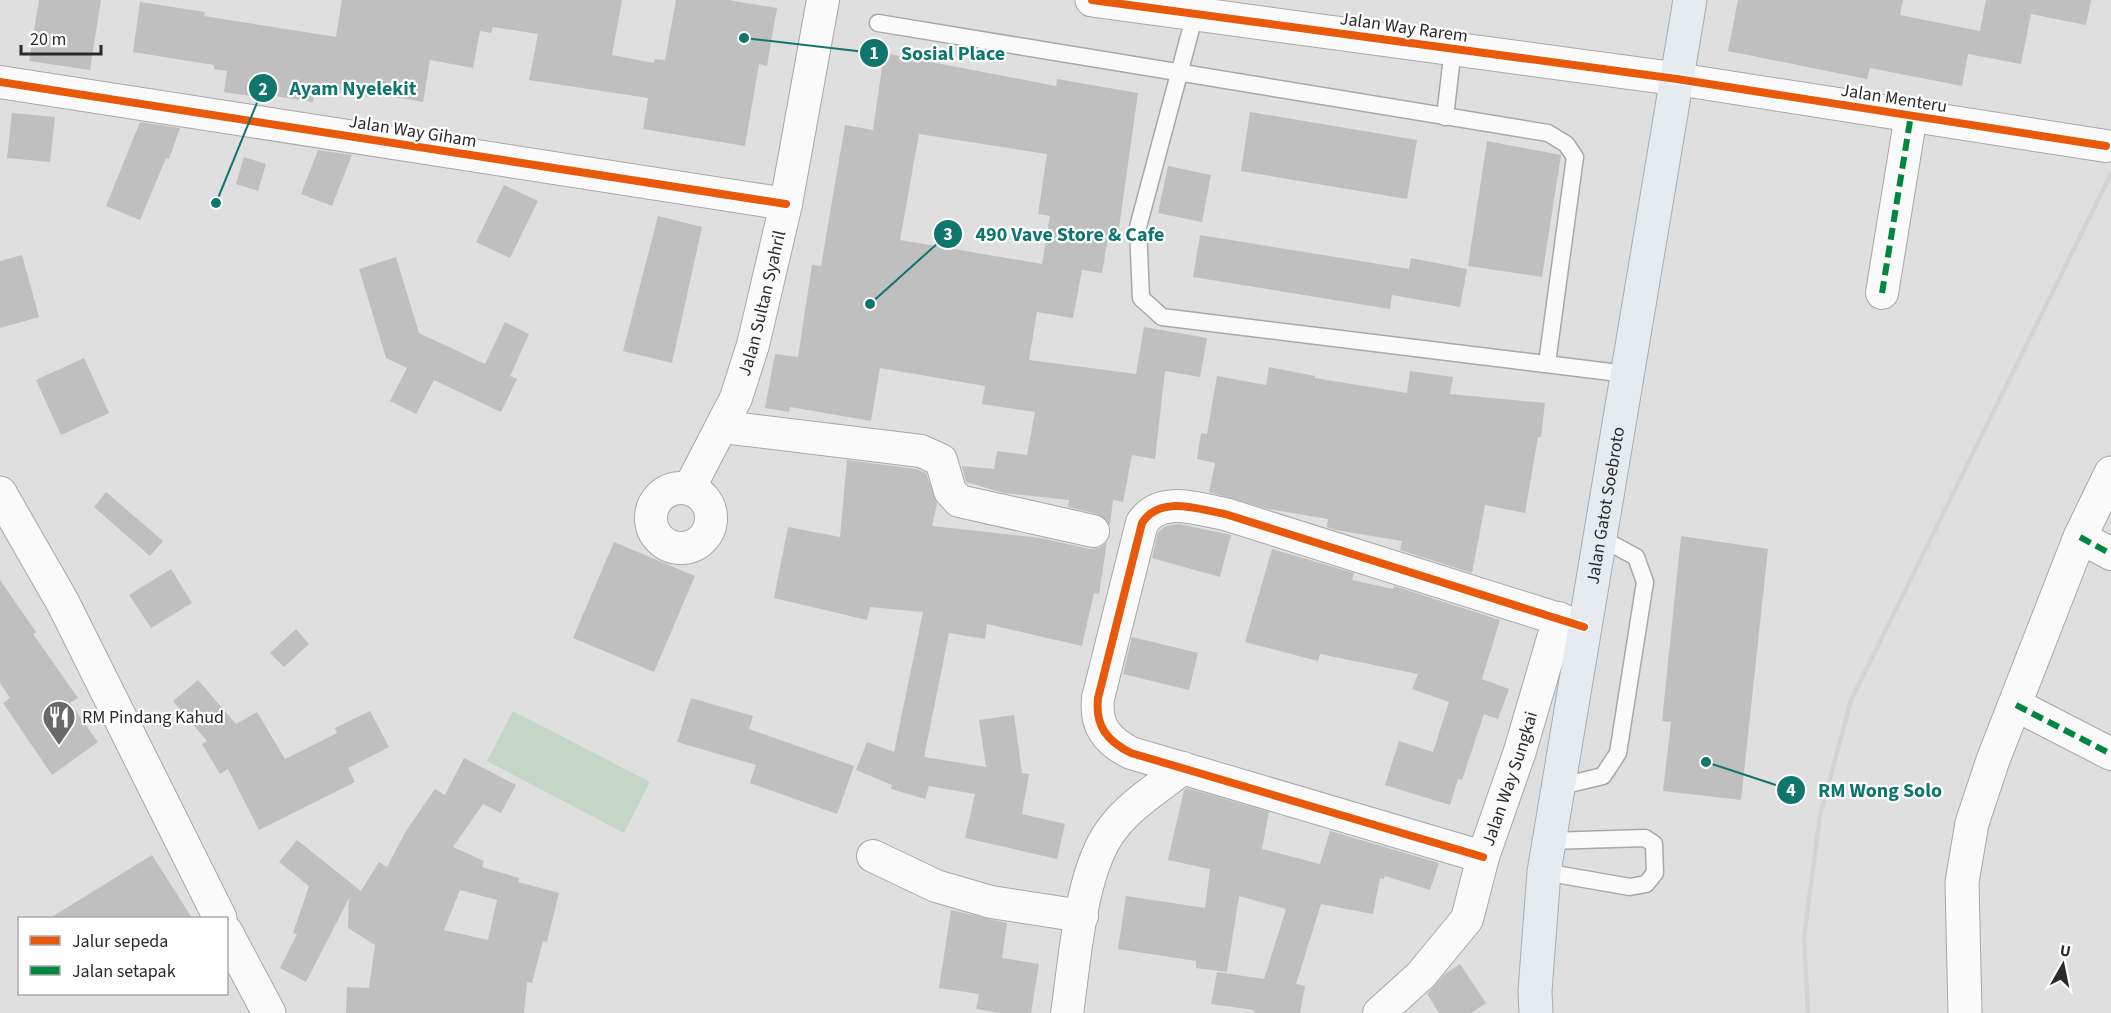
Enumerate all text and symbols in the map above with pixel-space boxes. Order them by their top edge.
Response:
street label: Jalan Way Rarem [1338,6,1469,49]
scale bar [21,18,100,56]
text: 20 m [30,27,66,52]
callout: Sosial Place [859,34,1017,72]
text: Sosial Place [901,40,1005,68]
text: 1 [869,41,879,66]
callout: Ayam Nyelekit [248,69,429,107]
text: Ayam Nyelekit [289,75,417,103]
text: 2 [258,77,268,102]
street label: Jalan Menteru [1839,78,1949,119]
street label: Jalan Way Giham [347,109,479,154]
callout: 490 Vave Store & Cafe [933,215,1176,253]
text: 490 Vave Store & Cafe [976,221,1164,249]
text: 3 [943,222,953,247]
street label: Jalan Sultan Syahril [732,228,792,379]
street label: Jalan Gatot Soebroto [1580,425,1631,586]
restaurant icon: RM Pindang Kahud [41,699,77,746]
place label: RM Pindang Kahud [82,705,224,730]
street label: Jalan Way Sungkai [1476,708,1544,849]
callout: RM Wong Solo [1776,771,1954,809]
text: RM Wong Solo [1818,777,1942,805]
text: 4 [1786,778,1796,803]
legend [18,917,228,995]
text: Jalur sepeda [72,929,168,954]
north arrow [2033,935,2093,995]
text: U [2058,939,2072,963]
text: Jalan setapak [72,959,176,984]

